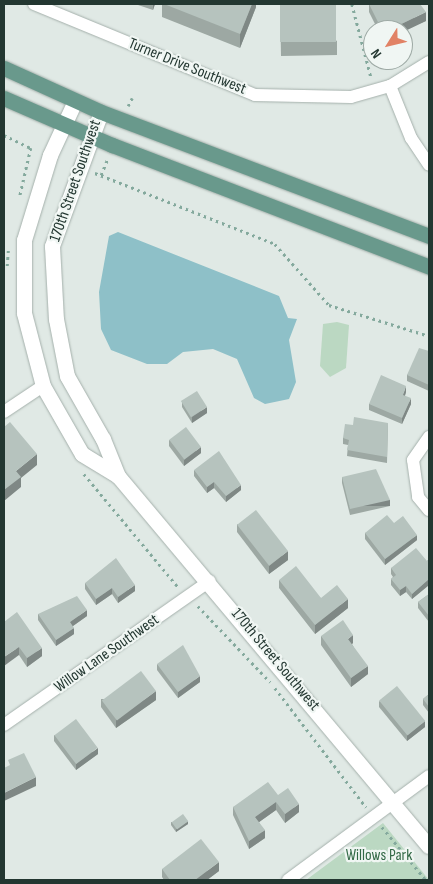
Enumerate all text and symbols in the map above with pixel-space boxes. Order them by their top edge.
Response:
north arrow [363,20,413,70]
street label: Turner Drive Southwest [125,35,249,99]
text: N [367,46,385,62]
street label: 170th Street Southwest [46,118,106,244]
street label: 170th Street Southwest [227,605,323,715]
street label: Willow Lane Southwest [51,611,163,697]
park label: Willows Park [346,846,412,866]

